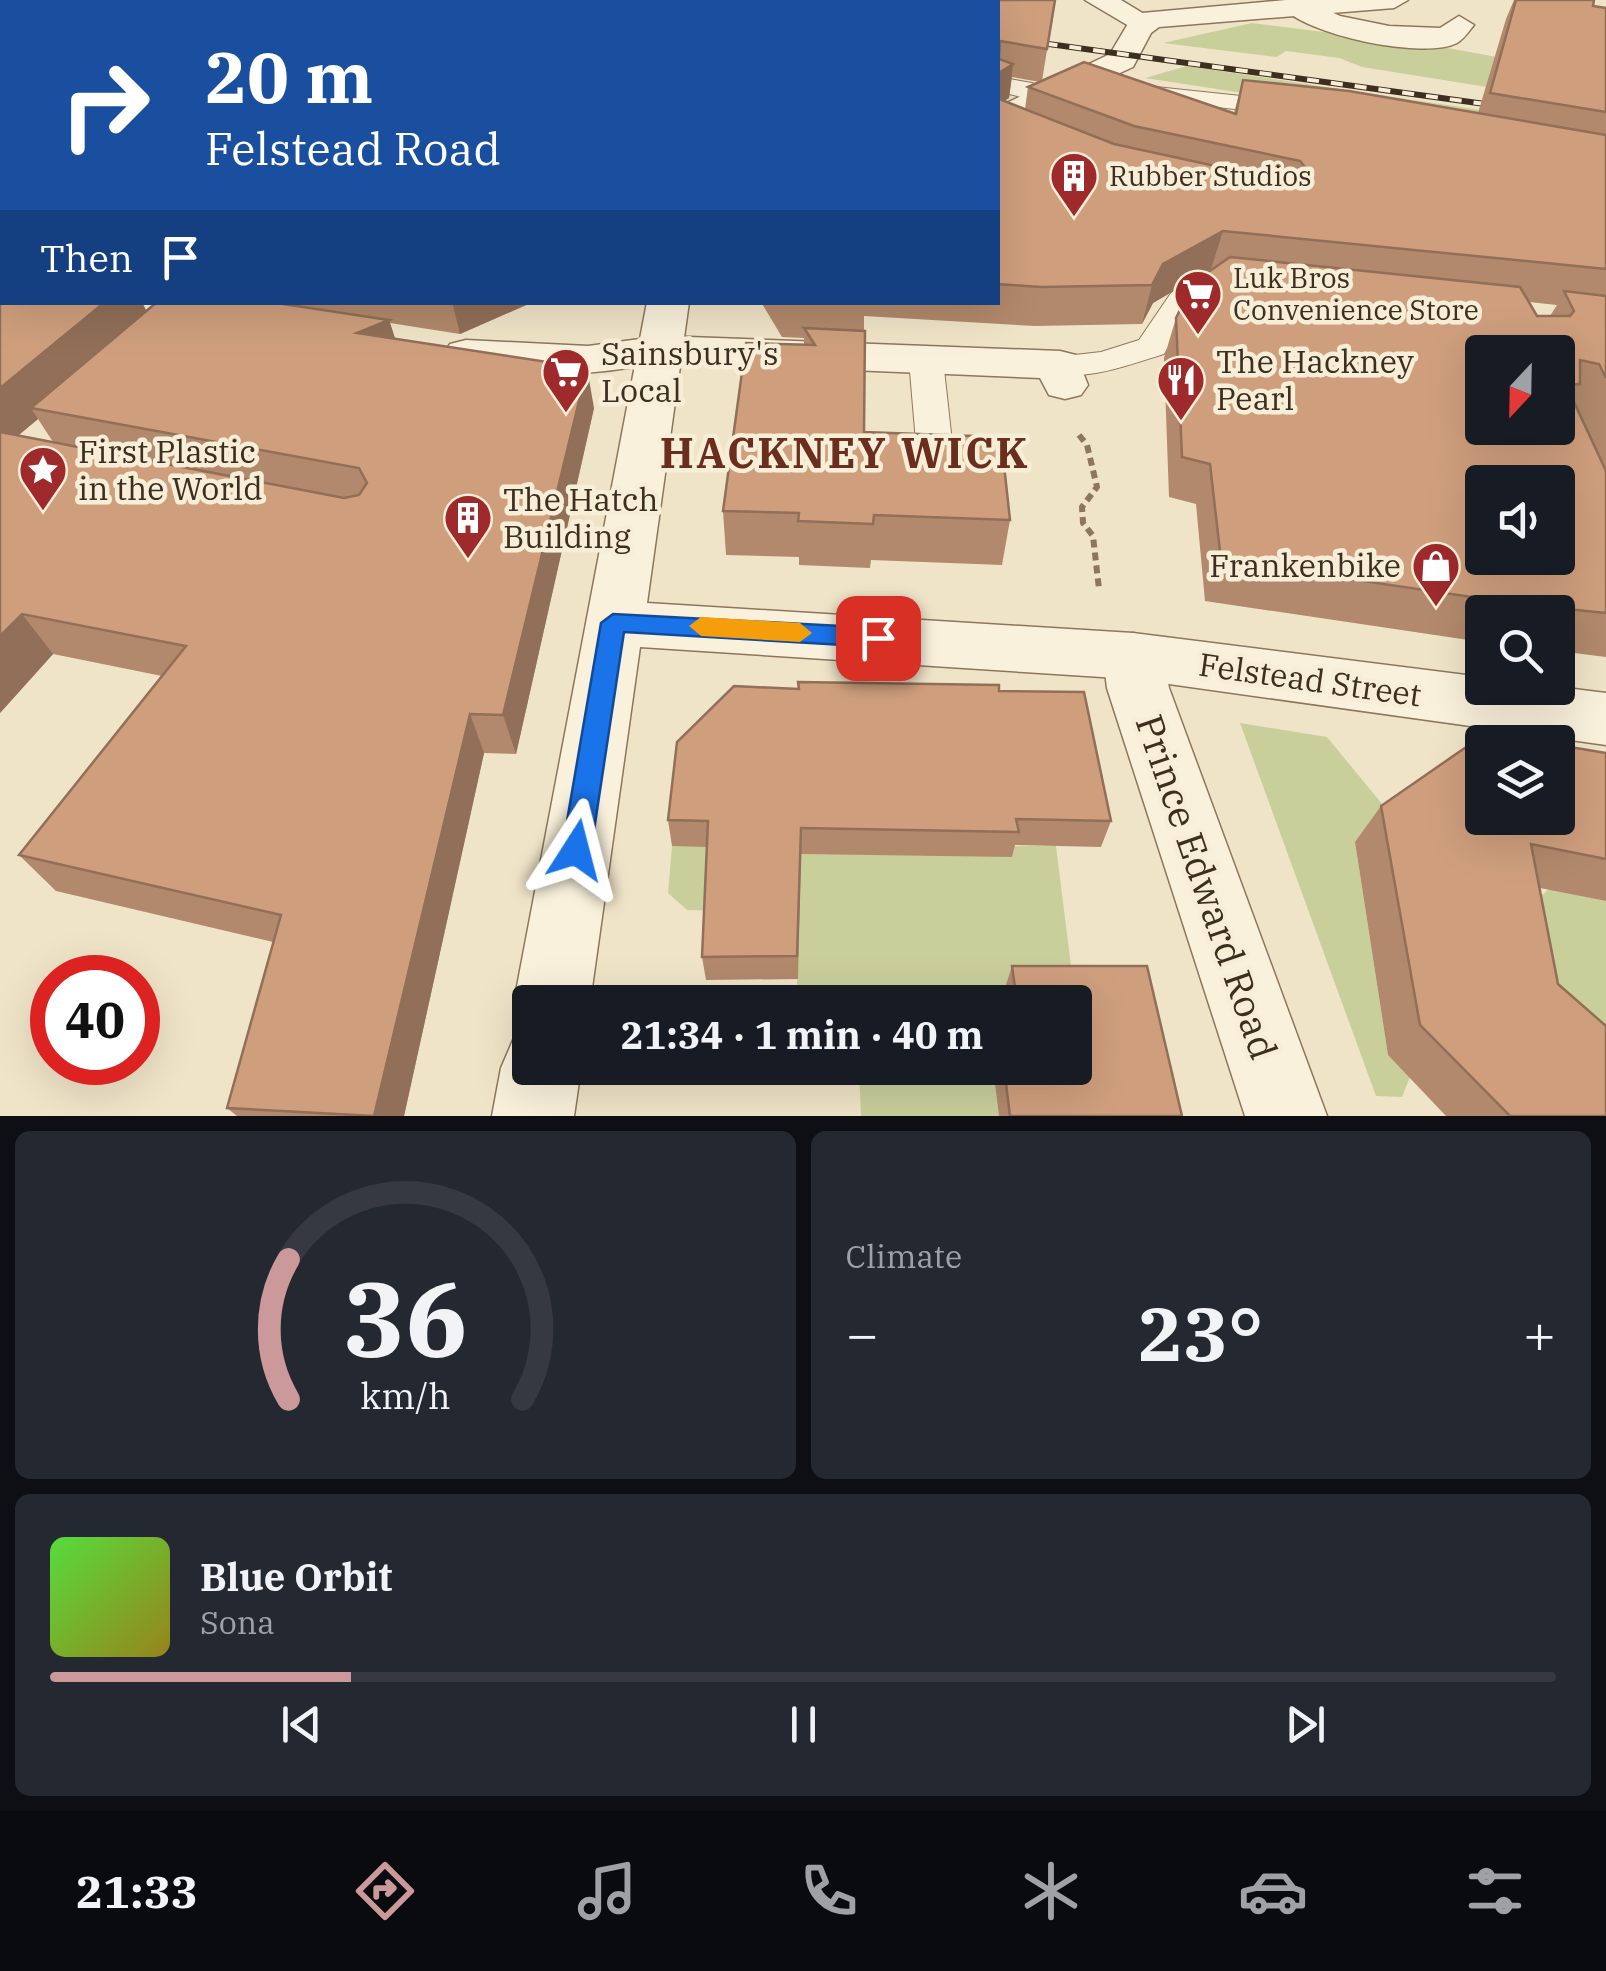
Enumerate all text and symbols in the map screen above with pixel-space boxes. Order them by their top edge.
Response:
text: 20 m [205,31,373,122]
icon: right [40,40,170,170]
text: Felstead Road [205,119,501,177]
building icon: Rubber Studios [1048,150,1100,218]
place label: Rubber Studios [1109,157,1312,194]
icon: arrive [153,230,208,285]
text: Then [40,233,133,282]
place label: Luk Bros Convenience Store [1233,259,1479,328]
supermarket icon: Luk Bros Convenience Store [1172,268,1224,336]
place label: Sainsbury's Local [601,332,779,411]
north arrow [1465,335,1575,445]
map controls [1465,335,1575,835]
place label: The Hackney Pearl [1216,340,1415,419]
supermarket icon: Sainsbury's Local [540,346,592,414]
restaurant icon: The Hackney Pearl [1155,354,1207,422]
district label: HACKNEY WICK [660,425,1030,480]
place label: First Plastic in the World [78,430,263,509]
place icon: First Plastic in the World [17,444,69,512]
button: sound [1465,465,1575,575]
place label: The Hatch Building [503,478,659,557]
building icon: The Hatch Building [442,492,494,560]
shop icon: Frankenbike [1410,540,1462,608]
place label: Frankenbike [1209,544,1401,586]
button: search [1465,595,1575,705]
pin [836,596,921,681]
icon: arrive [851,611,906,666]
street label: Felstead Street [1196,643,1424,715]
street label: Prince Edward Road [1125,708,1289,1065]
button: layers [1465,725,1575,835]
position arrow [524,798,628,902]
speed limit sign: 40 [30,955,160,1085]
text: 21:34 · 1 min · 40 m [621,1010,983,1059]
text: Climate [846,1235,962,1277]
text: 36 [343,1250,468,1386]
text: 23° [1138,1284,1263,1382]
text: − [846,1298,879,1369]
text: + [1523,1298,1556,1369]
text: km/h [360,1372,450,1419]
text: Blue Orbit [200,1552,392,1601]
text: Sona [200,1601,275,1643]
icon: previous [274,1697,329,1752]
icon: pause [776,1697,831,1752]
icon: next [1278,1697,1333,1752]
icon: directions [350,1856,420,1926]
icon: music [572,1856,642,1926]
icon: phone [794,1856,864,1926]
icon: climate [1016,1856,1086,1926]
icon: car [1238,1856,1308,1926]
icon: filters [1460,1856,1530,1926]
text: 21:33 [76,1862,198,1920]

